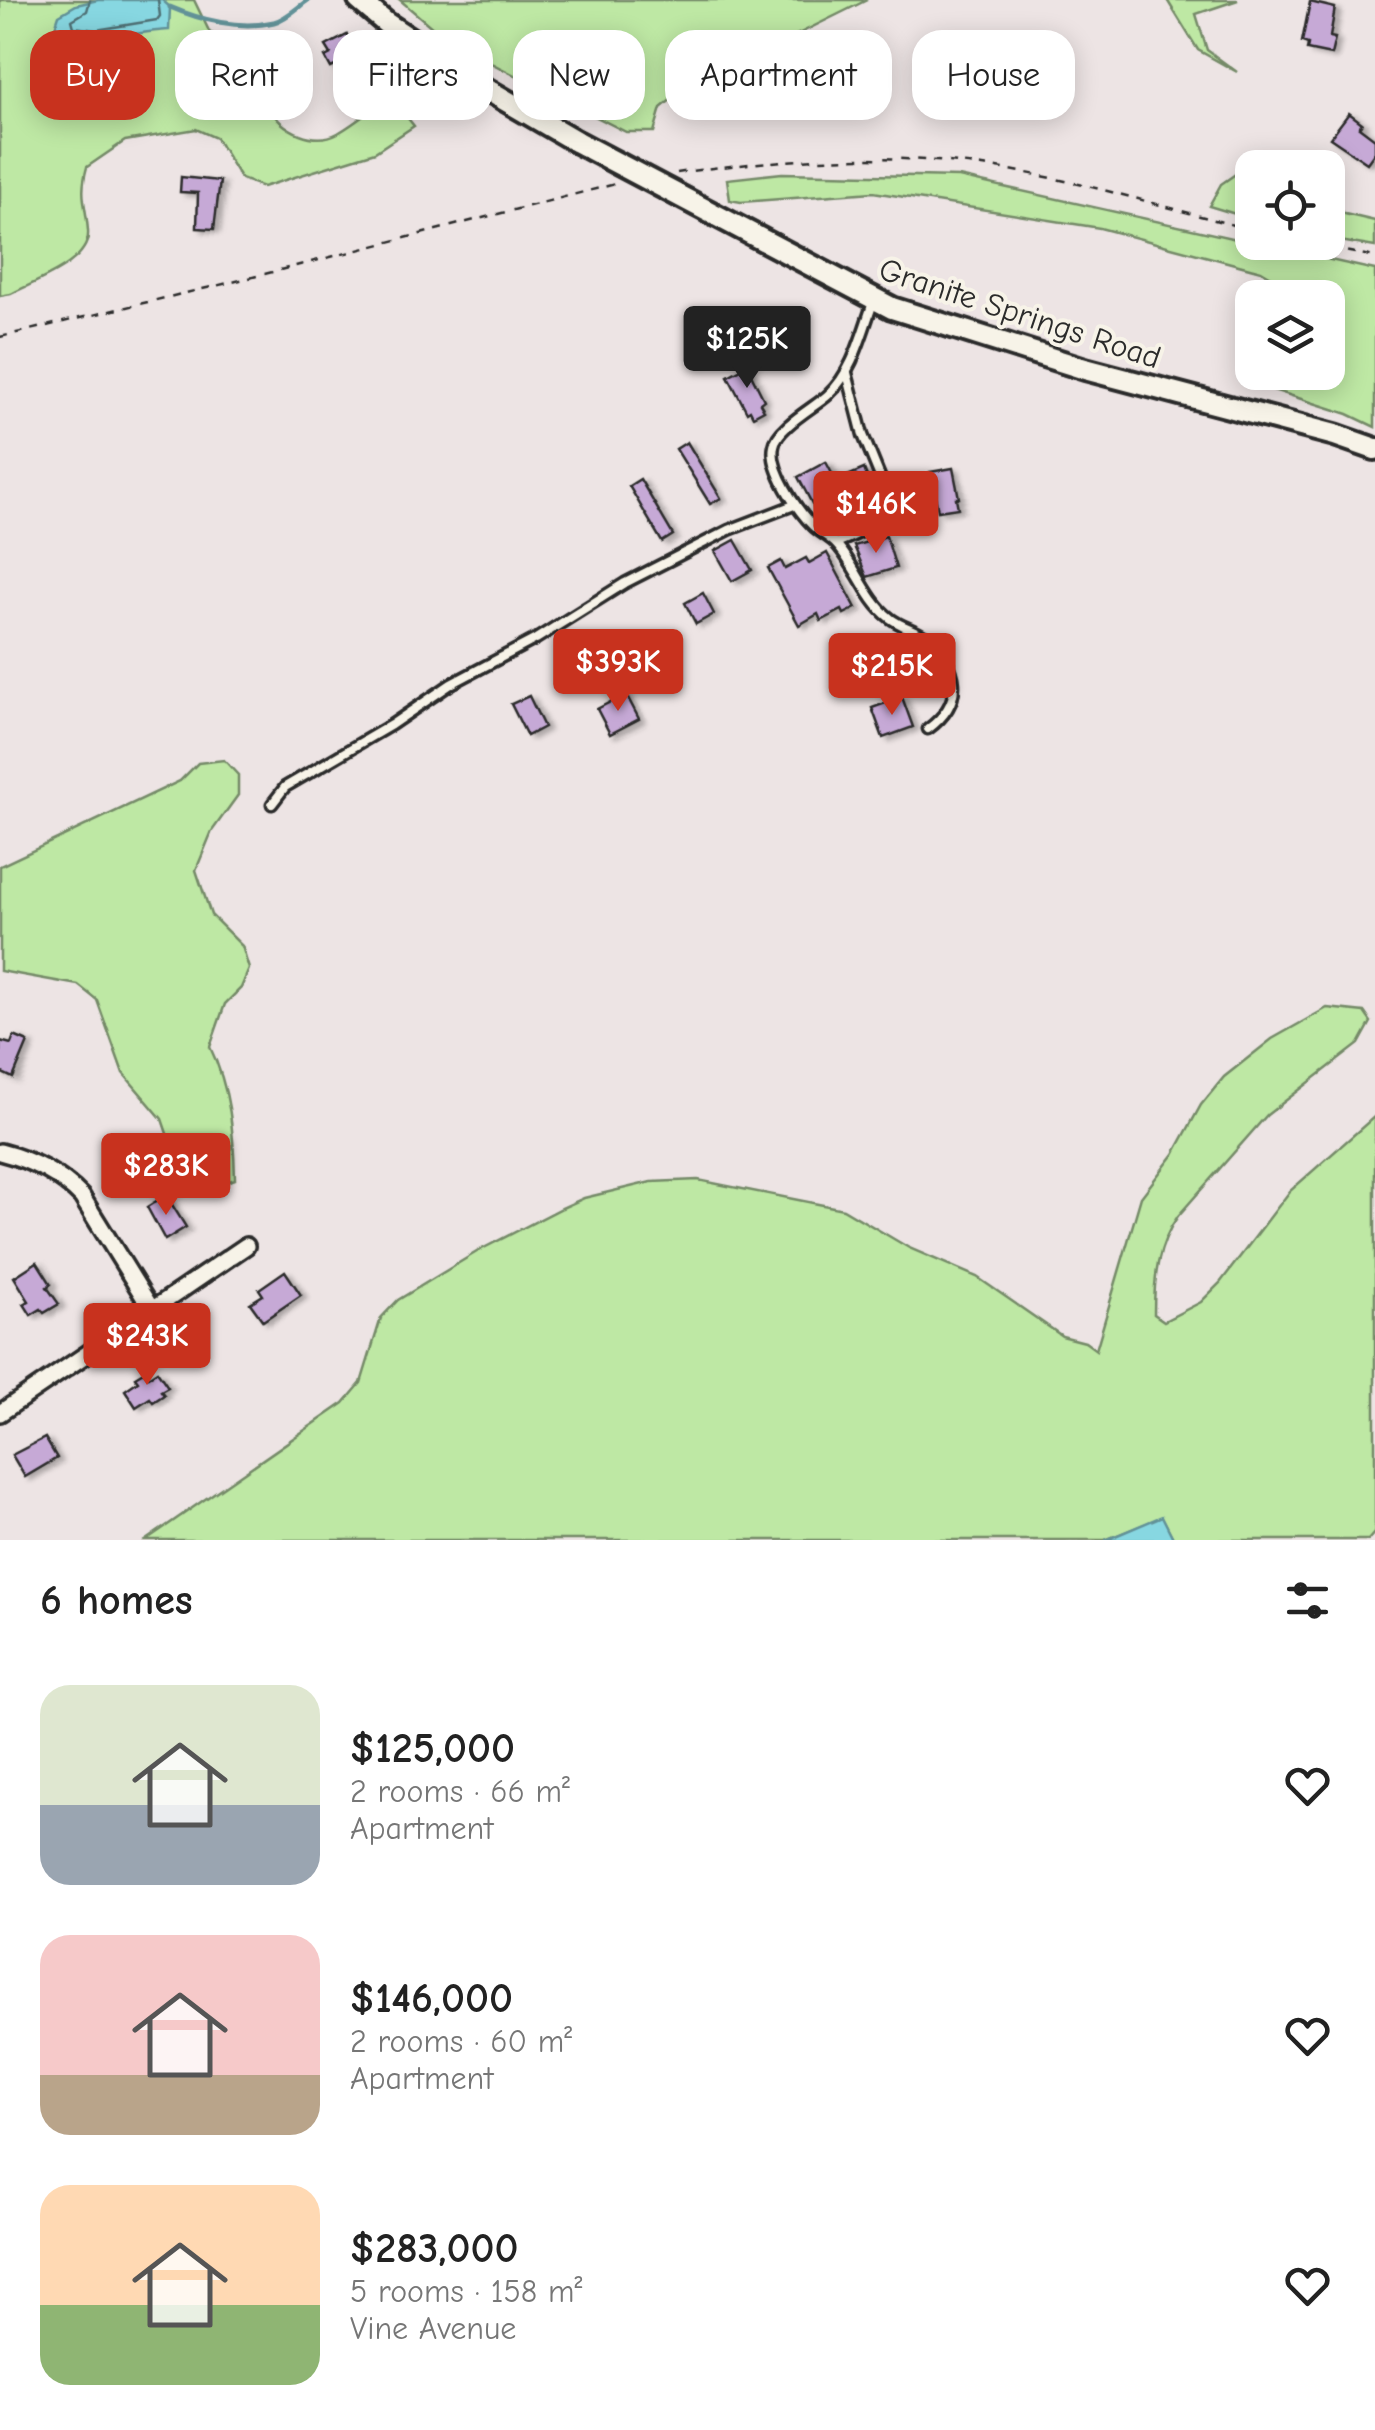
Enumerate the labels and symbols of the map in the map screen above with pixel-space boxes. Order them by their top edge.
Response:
street label: Granite Springs Road [874,250,1165,376]
pin: $125K [677,306,817,391]
pin: $146K [806,471,946,556]
pin: $393K [548,629,688,714]
pin: $215K [822,633,962,718]
pin: $283K [96,1133,236,1218]
pin: $243K [77,1303,217,1388]

